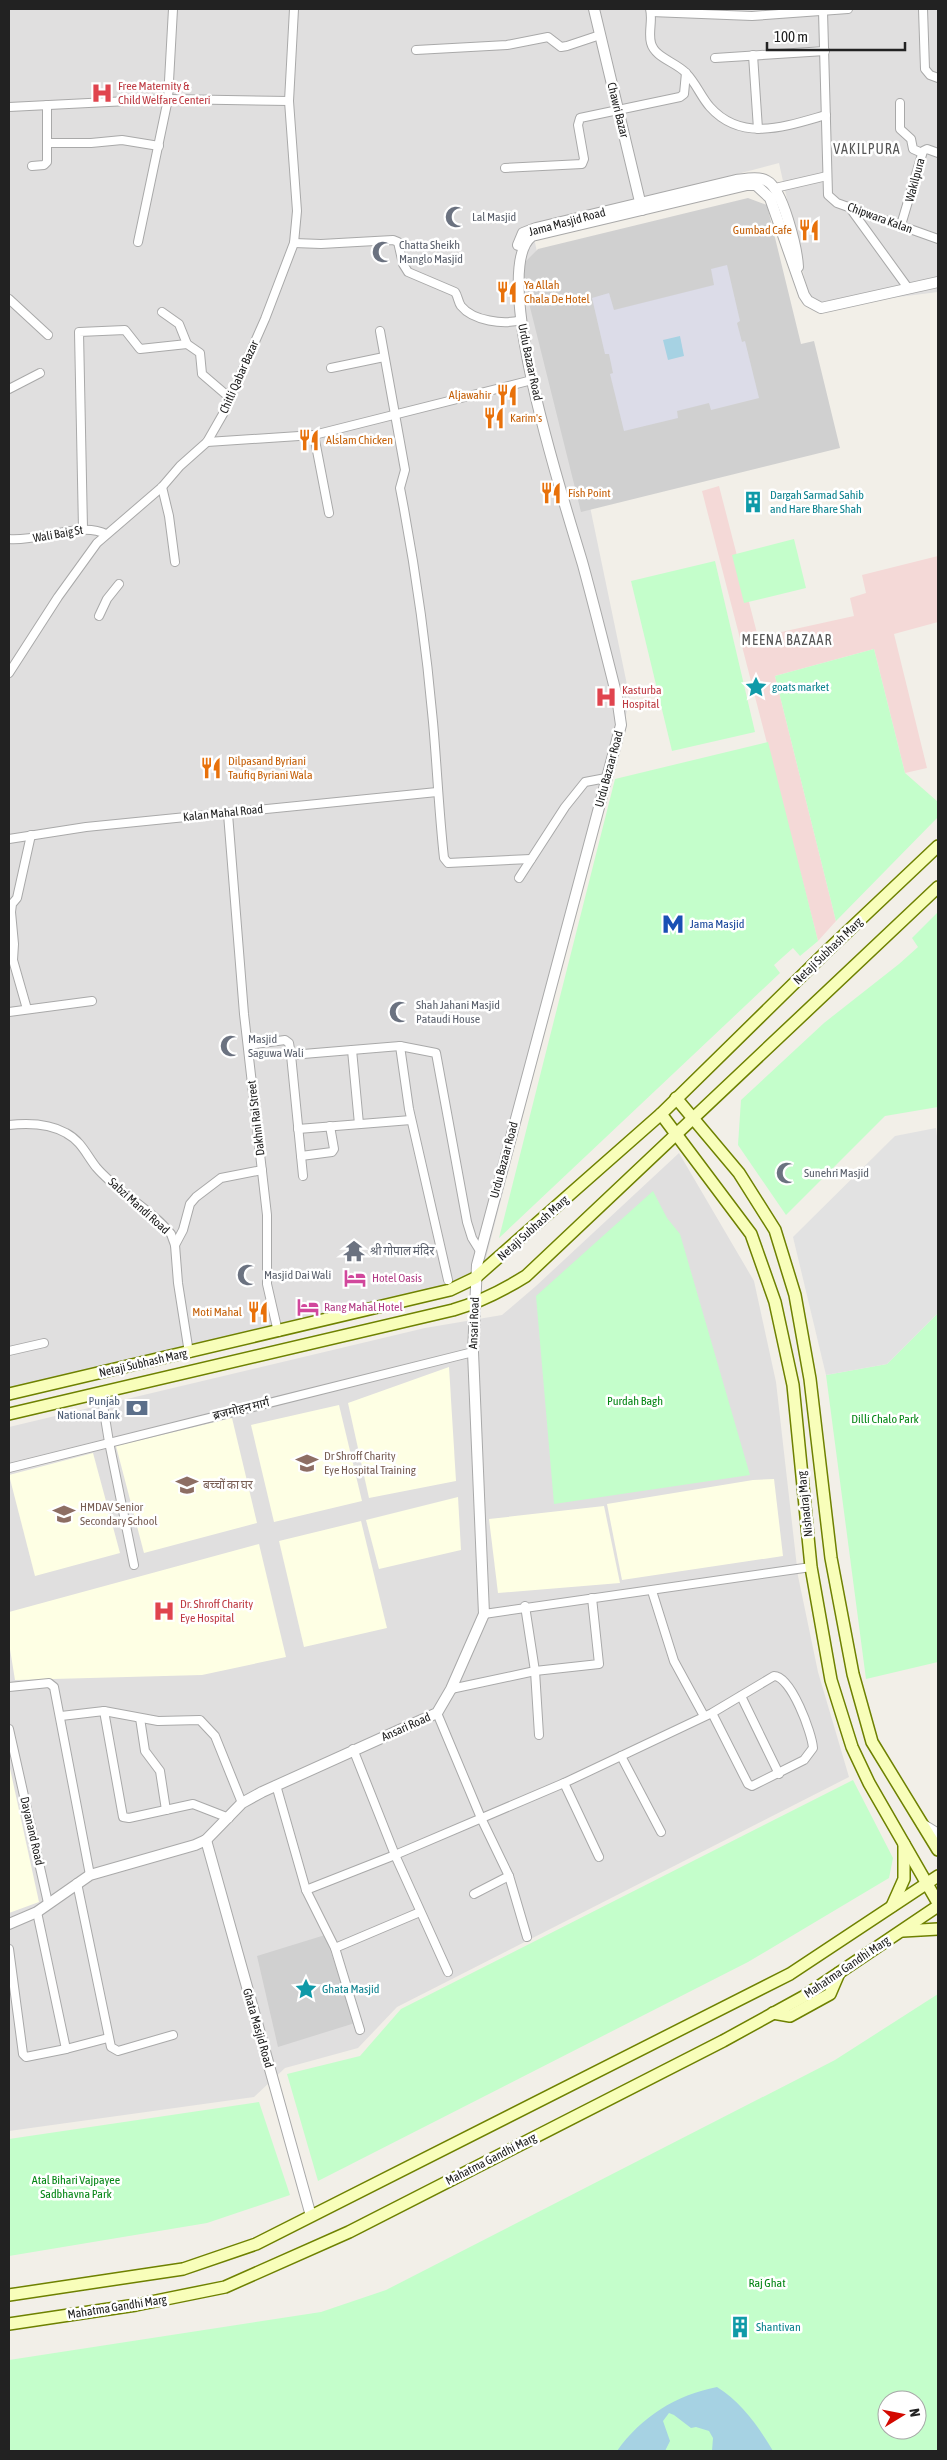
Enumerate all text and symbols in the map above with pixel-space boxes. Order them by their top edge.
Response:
scale bar [767,20,904,52]
text: 100 m [774,28,808,45]
place label: Free Maternity & Child Welfare Centeri [118,79,211,107]
hospital icon: Free Maternity & Child Welfare Centeri [89,80,115,106]
street label: Chawri Bazar [604,81,632,140]
district label: VAKILPURA [833,141,901,157]
street label: Wakilpura [902,156,928,204]
street label: Chipwara Kalan [845,200,915,236]
mosque icon: Lal Masjid [443,204,469,230]
street label: Jama Masjid Road [527,205,607,239]
place label: Lal Masjid [472,210,516,224]
restaurant icon: Gumbad Cafe [796,217,822,243]
place label: Gumbad Cafe [733,223,792,237]
place label: Chatta Sheikh Manglo Masjid [399,238,463,266]
mosque icon: Chatta Sheikh Manglo Masjid [370,239,396,265]
place label: Ya Allah Chala De Hotel [524,278,590,306]
restaurant icon: Ya Allah Chala De Hotel [494,279,520,305]
street label: Urdu Bazaar Road [515,322,545,402]
street label: Chitli Qabar Bazar [217,338,262,416]
restaurant icon: Aljawahir [494,382,520,408]
place label: Aljawahir [449,388,491,402]
restaurant icon: Karim's [481,405,507,431]
place label: Karim's [510,411,542,425]
restaurant icon: Alslam Chicken [296,427,322,453]
place label: Alslam Chicken [326,433,393,447]
restaurant icon: Fish Point [538,480,564,506]
place label: Fish Point [568,486,611,500]
place label: Dargah Sarmad Sahib and Hare Bhare Shah [770,488,864,516]
building icon: Dargah Sarmad Sahib and Hare Bhare Shah [740,489,766,515]
street label: Wali Baig St [32,523,85,545]
district label: MEENA BAZAAR [742,632,832,648]
place icon: goats market [743,674,769,700]
place label: goats market [772,680,830,694]
place label: Kasturba Hospital [622,683,662,711]
hospital icon: Kasturba Hospital [593,684,619,710]
street label: Urdu Bazaar Road [592,729,626,809]
place label: Dilpasand Byriani Taufiq Byriani Wala [228,754,313,782]
restaurant icon: Dilpasand Byriani Taufiq Byriani Wala [198,755,224,781]
street label: Kalan Mahal Road [182,802,264,824]
metro station icon: Jama Masjid [660,911,686,937]
street label: Netaji Subhash Marg [791,914,866,987]
place label: Jama Masjid [690,917,744,931]
place label: Shah Jahani Masjid Pataudi House [416,998,500,1026]
mosque icon: Shah Jahani Masjid Pataudi House [387,999,413,1025]
place label: Masjid Saguwa Wali [248,1032,304,1060]
mosque icon: Masjid Saguwa Wali [218,1033,244,1059]
street label: Dakhni Rai Street [244,1079,268,1157]
street label: Urdu Bazaar Road [487,1120,521,1200]
mosque icon: Sunehri Masjid [774,1160,800,1186]
place label: Sunehri Masjid [804,1166,869,1180]
street label: Sabzi Mandi Road [106,1175,172,1237]
street label: Netaji Subhash Marg [495,1192,572,1263]
temple icon: श्री गोपाल मंदिर [341,1238,367,1264]
place label: श्री गोपाल मंदिर [370,1243,435,1258]
mosque icon: Masjid Dai Wali [235,1262,261,1288]
hotel icon: Hotel Oasis [342,1265,368,1291]
place label: Masjid Dai Wali [264,1268,331,1282]
place label: Hotel Oasis [372,1271,422,1285]
hotel icon: Rang Mahal Hotel [295,1294,321,1320]
street label: Ansari Road [466,1297,482,1349]
restaurant icon: Moti Mahal [245,1299,271,1325]
place label: Rang Mahal Hotel [324,1300,403,1314]
place label: Moti Mahal [192,1305,243,1319]
street label: Netaji Subhash Marg [97,1346,189,1380]
place label: Punjab National Bank [57,1394,121,1422]
street label: ब्रजमोहन मार्ग [211,1394,272,1423]
park label: Purdah Bagh [607,1394,663,1408]
bank icon: Punjab National Bank [124,1395,150,1421]
park label: Dilli Chalo Park [851,1412,919,1426]
place label: Dr Shroff Charity Eye Hospital Training [324,1449,417,1477]
school or university icon: Dr Shroff Charity Eye Hospital Training [294,1450,320,1476]
street label: Nishadraj Marg [794,1469,815,1538]
school or university icon: बच्चों का घर [174,1472,200,1498]
place label: बच्चों का घर [203,1478,254,1492]
place label: HMDAV Senior Secondary School [80,1500,158,1528]
school or university icon: HMDAV Senior Secondary School [51,1501,77,1527]
place label: Dr. Shroff Charity Eye Hospital [180,1597,253,1625]
hospital icon: Dr. Shroff Charity Eye Hospital [151,1598,177,1624]
street label: Ansari Road [379,1710,433,1744]
street label: Dayanand Road [17,1795,47,1867]
street label: Mahatma Gandhi Marg [802,1933,893,2001]
place icon: Ghata Masjid [293,1976,319,2002]
place label: Ghata Masjid [322,1982,380,1996]
street label: Ghata Masjid Road [240,1987,276,2069]
street label: Mahatma Gandhi Marg [443,2130,539,2188]
park label: Atal Bihari Vajpayee Sadbhavna Park [32,2173,120,2201]
park label: Raj Ghat [748,2276,786,2290]
street label: Mahatma Gandhi Marg [67,2292,168,2322]
building icon: Shantivan [727,2314,753,2340]
place label: Shantivan [756,2320,801,2334]
north arrow [877,2390,927,2440]
text: N [906,2407,923,2418]

